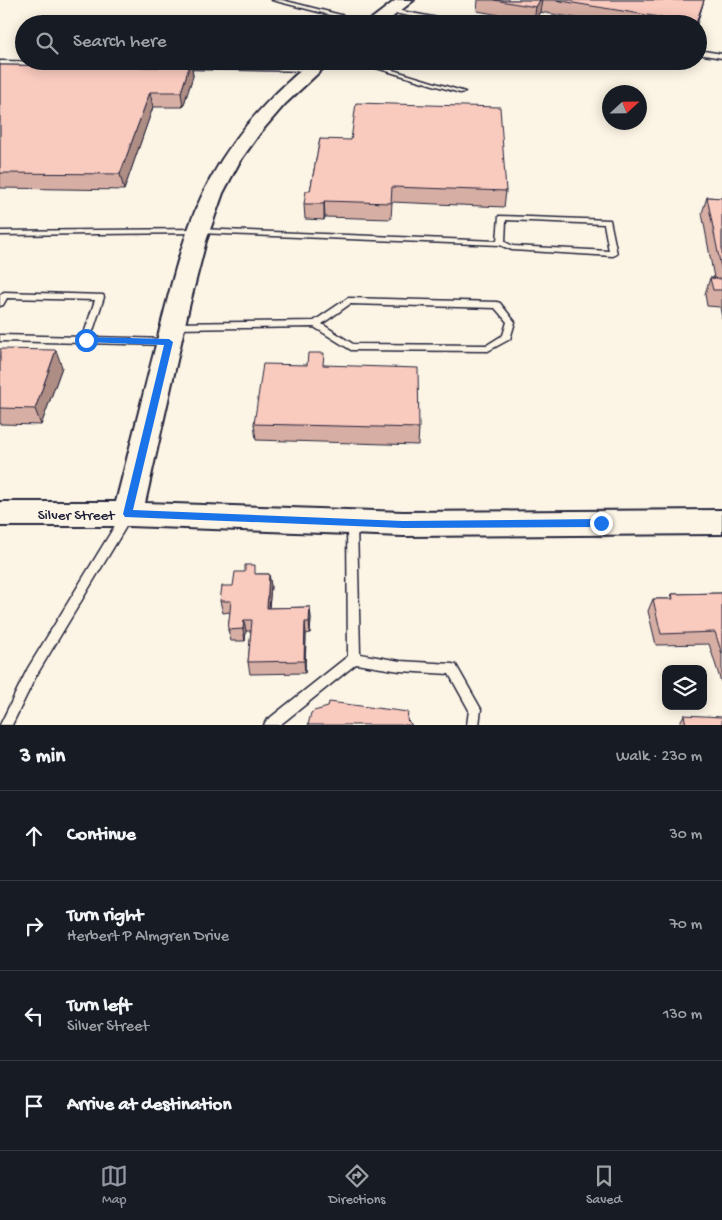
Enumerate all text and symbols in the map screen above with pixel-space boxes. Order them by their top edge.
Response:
search box [15,15,707,70]
icon: search [33,29,61,57]
text: Search here [73,31,167,54]
north arrow [602,85,647,130]
route start [75,329,98,352]
street label: Silver Street [38,507,116,525]
route end [590,512,613,535]
map controls [662,665,707,710]
button: layers [662,665,707,710]
text: 3 min [20,745,65,770]
text: Walk · 230 m [616,748,702,767]
icon: ahead [20,822,48,850]
text: Continue [67,824,136,847]
text: 30 m [669,826,702,845]
text: Turn right [67,905,143,928]
icon: right [20,912,48,940]
text: 70 m [669,916,702,935]
text: Herbert P Almgren Drive [67,928,229,947]
text: Turn left [67,995,131,1018]
icon: left [20,1002,48,1030]
text: 130 m [663,1006,702,1025]
text: Silver Street [67,1018,149,1037]
icon: arrive [20,1092,48,1120]
text: Arrive at destination [67,1094,231,1117]
tab: Map [100,1162,128,1209]
tab: Directions [329,1162,386,1209]
tab: Saved [586,1162,622,1209]

